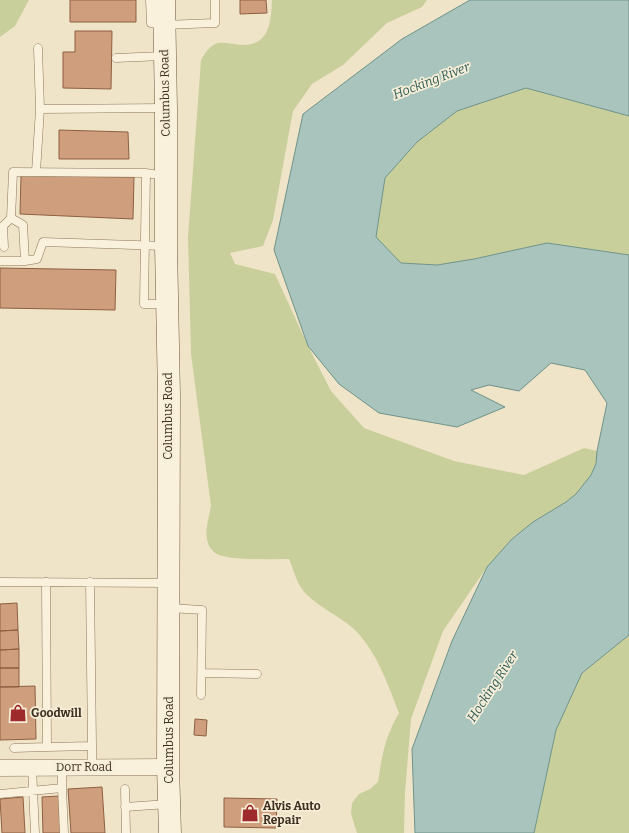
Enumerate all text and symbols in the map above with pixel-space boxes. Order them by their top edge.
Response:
street label: Columbus Road [157,49,173,137]
water label: Hocking River [391,59,472,102]
street label: Columbus Road [161,372,175,460]
water label: Hocking River [464,648,521,724]
street label: Columbus Road [162,696,176,784]
shop icon: Goodwill [8,703,28,723]
place label: Goodwill [31,706,82,720]
street label: Dorr Road [56,760,112,774]
place label: Alvis Auto Repair [263,799,321,827]
shop icon: Alvis Auto Repair [240,803,260,823]

